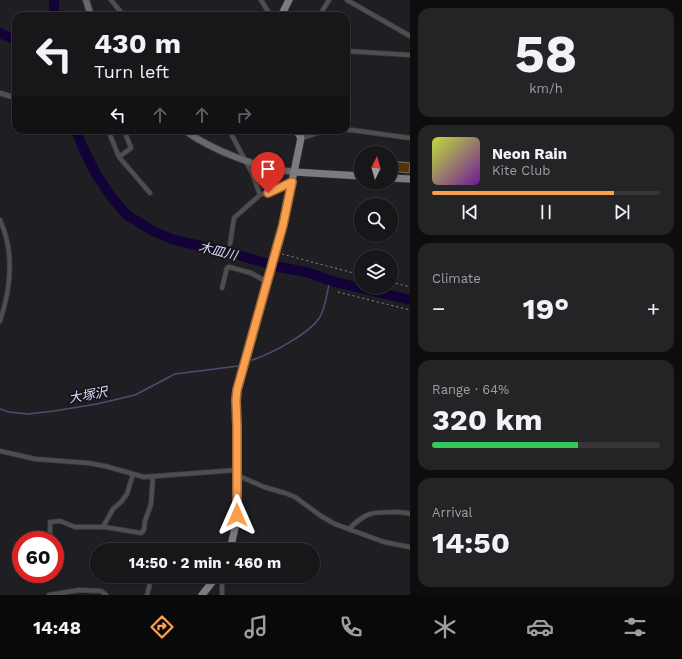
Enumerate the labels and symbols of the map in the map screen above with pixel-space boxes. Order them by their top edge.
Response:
north arrow [354,146,398,190]
pin [251,152,285,193]
water label: 木皿川 [197,239,241,263]
water label: 大塚沢 [67,384,110,406]
position arrow [216,494,258,536]
speed limit sign: 60 [12,531,64,583]

